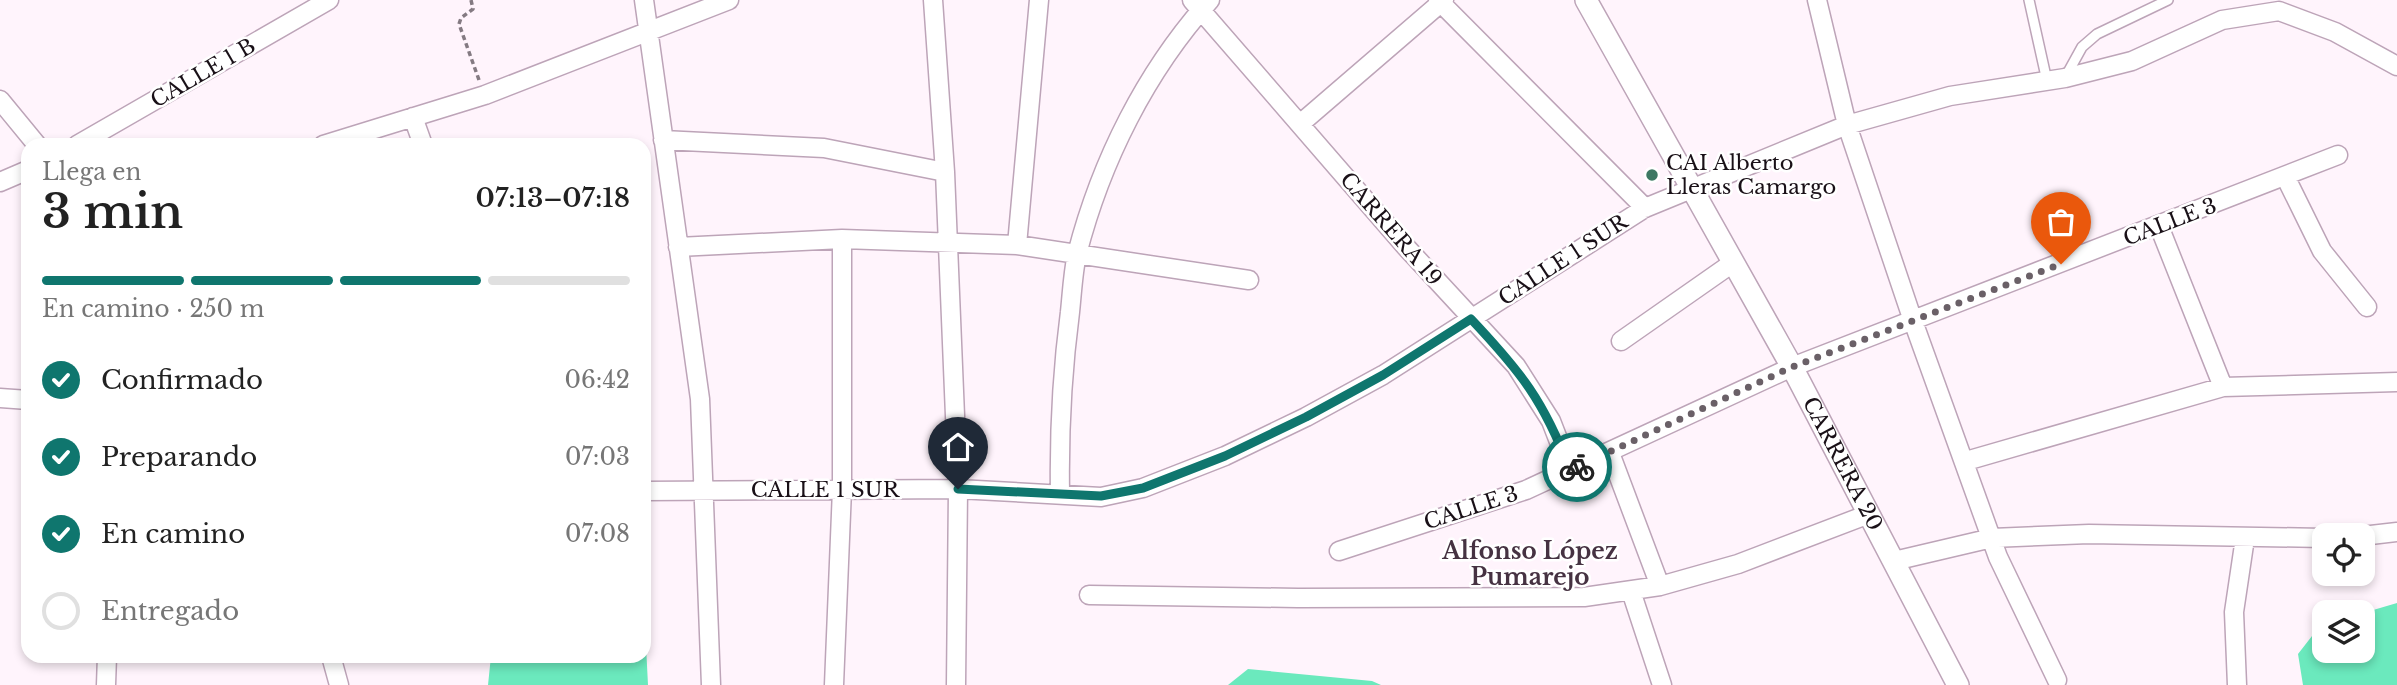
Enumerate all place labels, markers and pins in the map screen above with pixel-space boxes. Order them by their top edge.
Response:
place label: CAI Alberto Lleras Camargo [1666,150,1836,200]
marker: CAI Alberto Lleras Camargo [1644,167,1660,183]
pin [2031,192,2091,264]
pin [928,417,988,489]

